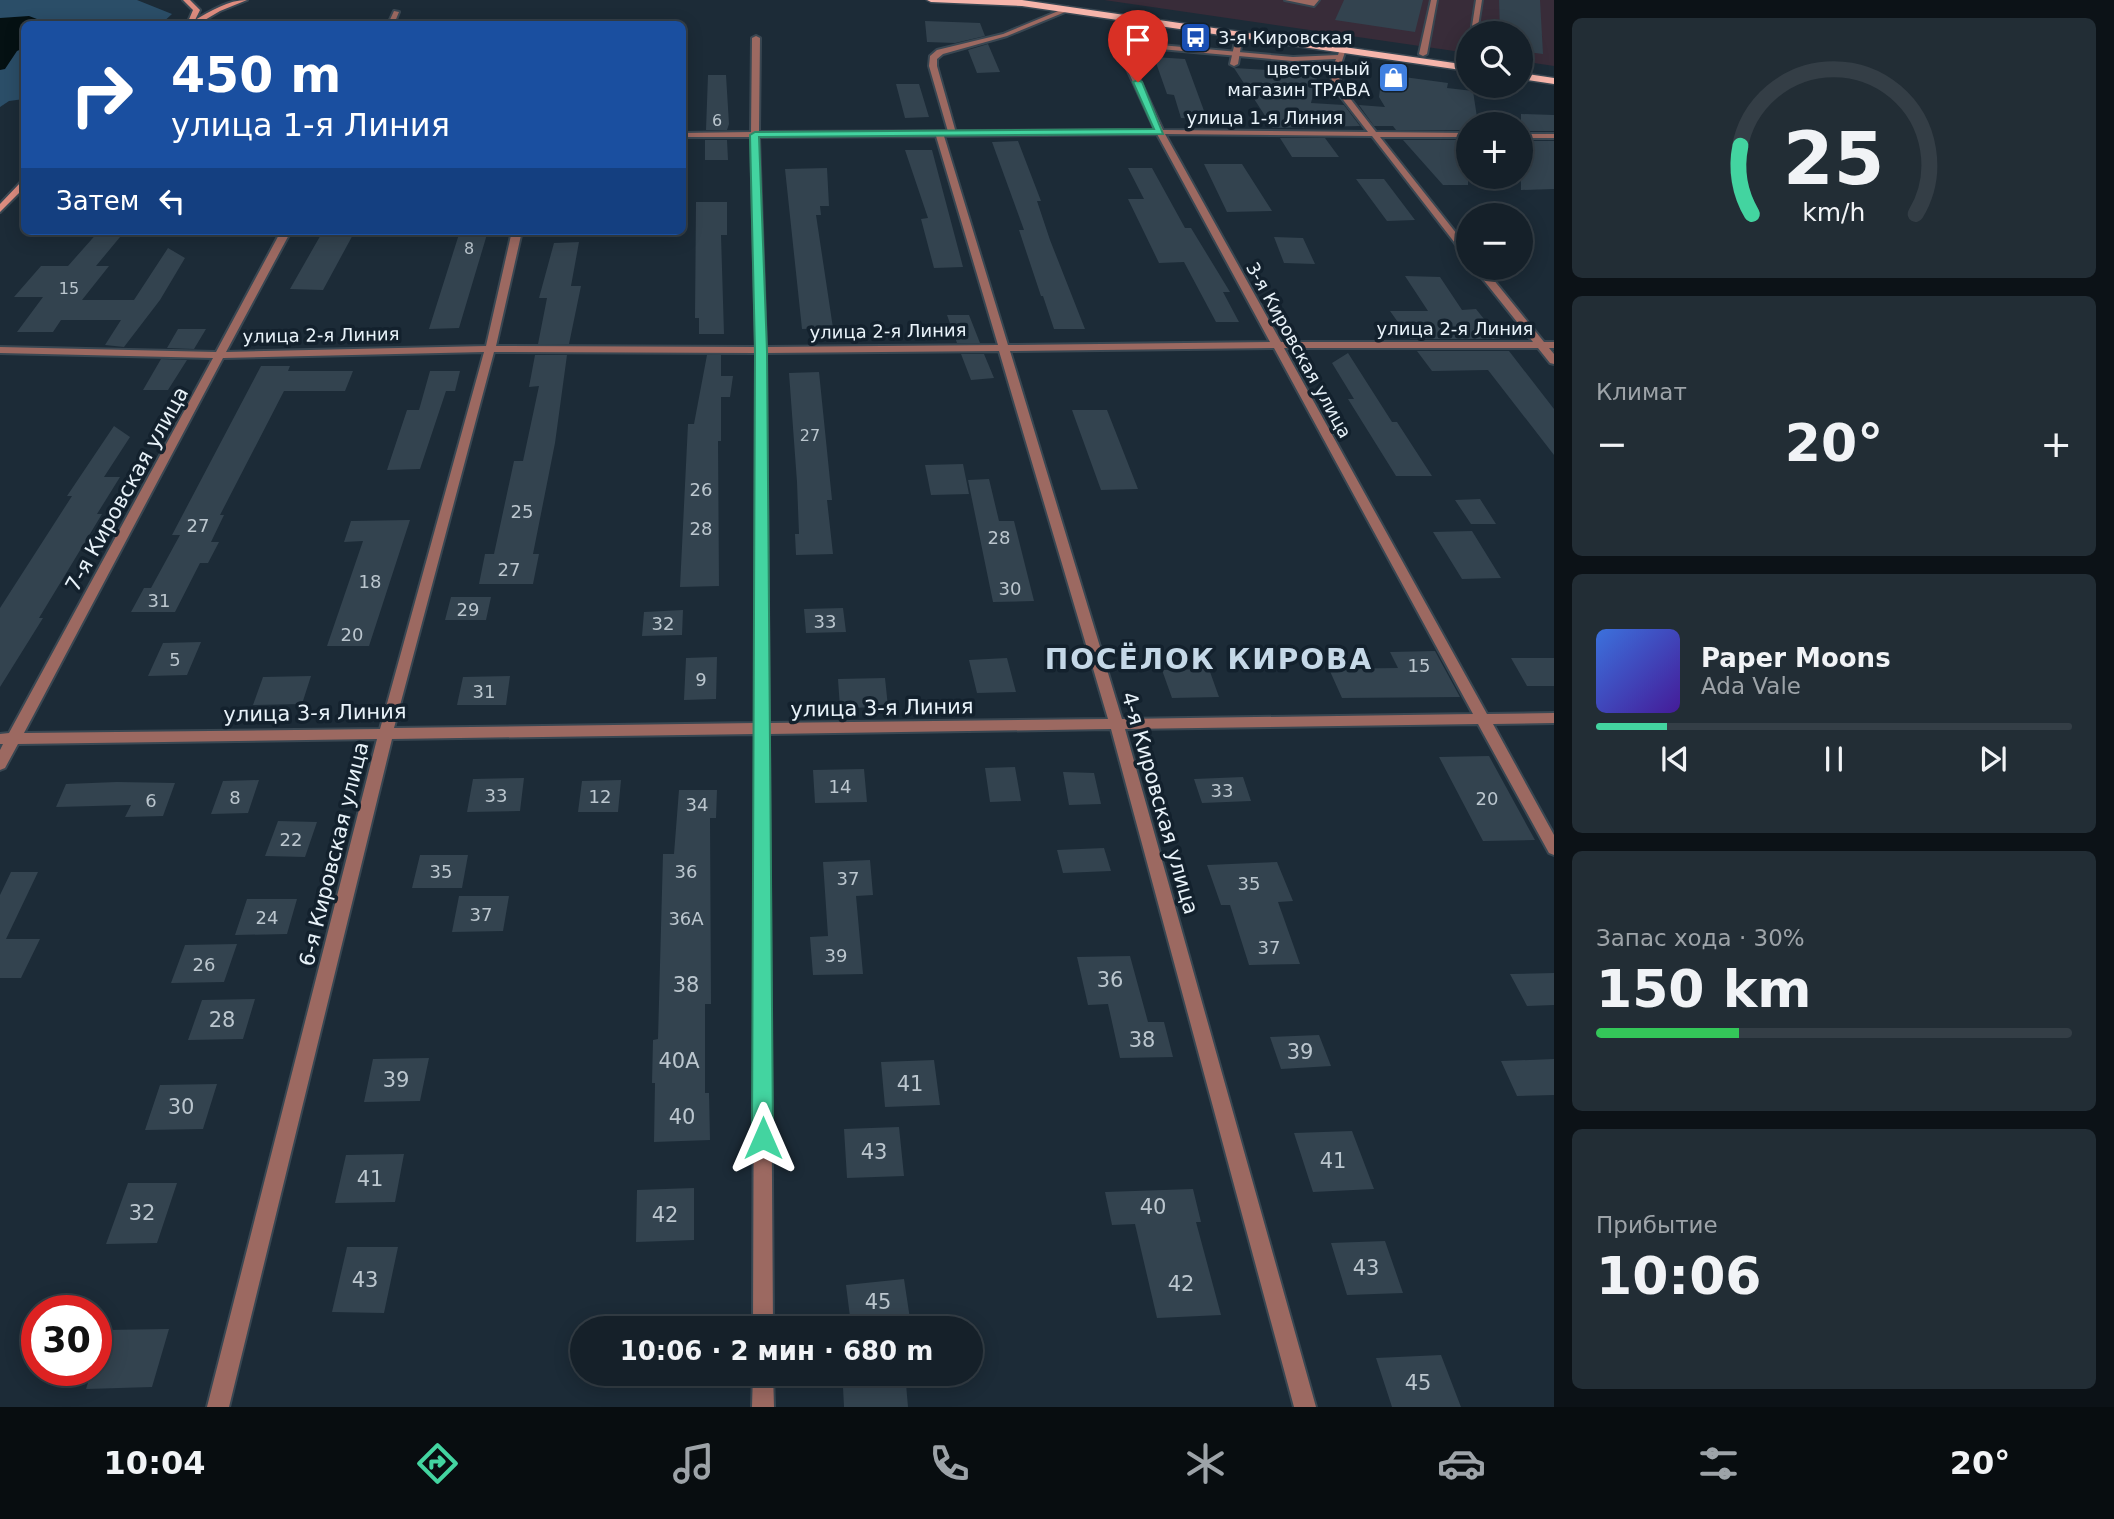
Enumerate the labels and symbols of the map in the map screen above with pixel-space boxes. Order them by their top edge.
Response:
pin [1108,10,1168,82]
bus stop icon: 3-я Кировская [1178,20,1212,54]
place label: 3-я Кировская [1218,27,1353,48]
place label: цветочный магазин ТРАВА [1227,58,1371,100]
shop icon: цветочный магазин ТРАВА [1376,61,1410,95]
street label: улица 1-я Линия [1187,107,1343,128]
house number: 6 [712,111,722,130]
house number: 8 [464,239,474,258]
street label: 3-я Кировская улица [1242,259,1356,441]
house number: 15 [59,279,79,298]
street label: улица 2-я Линия [1377,318,1533,339]
street label: улица 2-я Линия [809,319,967,343]
street label: улица 2-я Линия [242,323,400,347]
street label: 7-я Кировская улица [61,382,193,596]
house number: 27 [800,426,820,445]
house number: 26 [690,479,712,500]
house number: 25 [511,501,533,522]
house number: 27 [187,515,209,536]
house number: 28 [690,518,712,539]
house number: 28 [988,527,1010,548]
house number: 27 [498,559,520,580]
house number: 18 [359,571,381,592]
house number: 30 [999,578,1021,599]
house number: 31 [148,590,170,611]
house number: 29 [457,599,479,620]
house number: 33 [814,611,836,632]
house number: 32 [652,613,674,634]
house number: 20 [341,624,363,645]
district label: ПОСЁЛОК КИРОВА [1045,642,1373,676]
house number: 5 [169,649,181,670]
house number: 15 [1408,655,1430,676]
house number: 9 [695,669,707,690]
house number: 31 [473,681,495,702]
street label: 4-я Кировская улица [1117,689,1203,917]
street label: улица 3-я Линия [790,694,974,722]
street label: улица 3-я Линия [223,699,407,727]
street label: 6-я Кировская улица [294,739,374,969]
house number: 14 [829,776,851,797]
house number: 33 [1211,780,1233,801]
house number: 33 [485,785,507,806]
house number: 12 [589,786,611,807]
house number: 8 [229,787,241,808]
house number: 20 [1476,788,1498,809]
house number: 6 [145,790,157,811]
house number: 34 [686,794,708,815]
house number: 22 [280,829,302,850]
house number: 35 [430,861,452,882]
house number: 36 [675,861,697,882]
house number: 37 [837,868,859,889]
house number: 35 [1238,873,1260,894]
house number: 37 [470,904,492,925]
house number: 24 [256,907,278,928]
house number: 36А [668,908,704,929]
house number: 37 [1258,937,1280,958]
house number: 39 [825,945,847,966]
house number: 26 [193,954,215,975]
house number: 36 [1097,968,1123,992]
house number: 38 [673,973,699,997]
house number: 28 [209,1008,235,1032]
house number: 38 [1129,1028,1155,1052]
house number: 39 [1287,1040,1313,1064]
house number: 40А [658,1049,700,1073]
house number: 39 [383,1068,409,1092]
house number: 41 [897,1072,923,1096]
house number: 30 [168,1095,194,1119]
position arrow [726,1101,800,1175]
house number: 40 [669,1105,695,1129]
house number: 43 [861,1140,887,1164]
house number: 41 [1320,1149,1346,1173]
house number: 41 [357,1167,383,1191]
house number: 40 [1140,1195,1166,1219]
house number: 32 [129,1201,155,1225]
house number: 42 [652,1203,678,1227]
house number: 43 [1353,1256,1379,1280]
house number: 43 [352,1268,378,1292]
house number: 42 [1168,1272,1194,1296]
house number: 45 [865,1290,891,1314]
speed limit sign: 30 [21,1295,112,1386]
house number: 45 [1405,1371,1431,1395]

